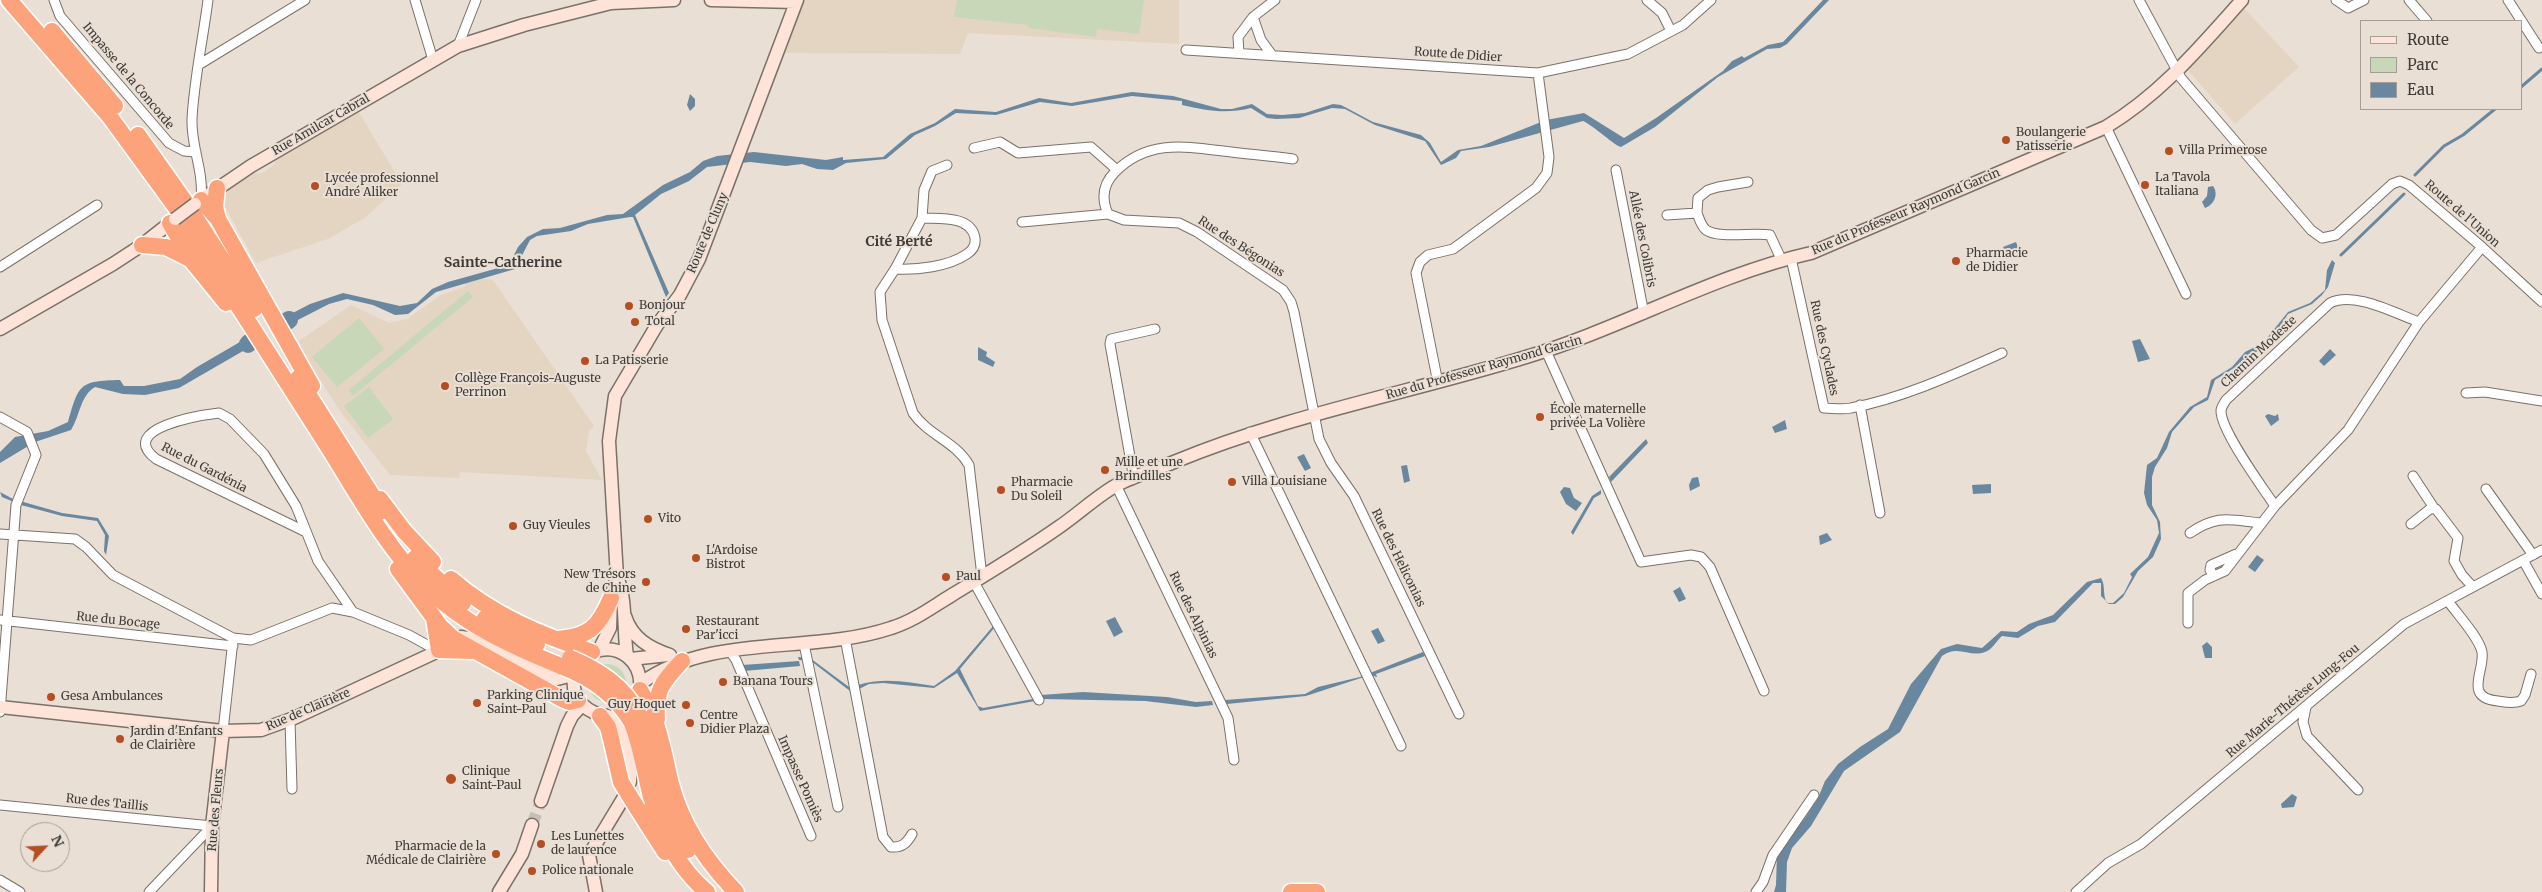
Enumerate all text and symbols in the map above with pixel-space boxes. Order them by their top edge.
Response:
street label: Impasse de la Concorde [79,20,177,132]
legend [2360,20,2522,110]
text: Route [2407,30,2449,49]
street label: Route de Didier [1413,45,1503,65]
text: Parc [2407,55,2438,74]
text: Eau [2407,80,2434,99]
street label: Rue Amilcar Cabral [270,91,372,159]
place label: Boulangerie Patisserie [2016,126,2086,154]
marker: Boulangerie Patisserie [2000,134,2012,146]
place label: Villa Primerose [2179,144,2267,158]
marker: Villa Primerose [2163,145,2175,157]
street label: Rue du Professeur Raymond Garcin [1810,166,2002,258]
place label: La Tavola Italiana [2155,171,2210,199]
place label: Lycée professionnel André Aliker [325,172,439,200]
street label: Route de l'Union [2421,177,2503,251]
marker: La Tavola Italiana [2139,179,2151,191]
marker: Lycée professionnel André Aliker [309,180,321,192]
street label: Allée des Colibris [1626,189,1658,289]
street label: Route de Cluny [685,191,731,275]
street label: Rue des Bégonias [1195,214,1287,280]
district label: Cité Berté [865,234,933,250]
place label: Pharmacie de Didier [1966,247,2028,275]
district label: Sainte-Catherine [444,255,562,271]
marker: Pharmacie de Didier [1950,255,1962,267]
place label: Bonjour [639,299,685,313]
street label: Rue des Cyclades [1807,299,1841,397]
marker: Bonjour [623,300,635,312]
street label: Chemin Modeste [2218,313,2300,391]
place label: Total [645,315,675,329]
marker: Total [629,316,641,328]
street label: Rue du Professeur Raymond Garcin [1384,333,1584,403]
place label: La Patisserie [595,354,668,368]
marker: La Patisserie [579,355,591,367]
place label: Collège François-Auguste Perrinon [455,372,601,400]
marker: Collège François-Auguste Perrinon [439,380,451,392]
place label: École maternelle privée La Volière [1550,403,1646,431]
marker: École maternelle privée La Volière [1534,411,1546,423]
street label: Rue du Gardénia [159,440,249,496]
place label: Mille et une Brindilles [1115,456,1183,484]
marker: Mille et une Brindilles [1099,464,1111,476]
place label: Villa Louisiane [1242,475,1327,489]
place label: Pharmacie Du Soleil [1011,476,1073,504]
marker: Villa Louisiane [1226,476,1238,488]
marker: Pharmacie Du Soleil [995,484,1007,496]
street label: Rue des Heliconias [1368,507,1428,609]
place label: Vito [658,512,681,526]
marker: Vito [642,513,654,525]
place label: Guy Vieules [523,519,590,533]
marker: Guy Vieules [507,520,519,532]
place label: L'Ardoise Bistrot [706,544,757,572]
marker: L'Ardoise Bistrot [690,552,702,564]
place label: New Trésors de Chine [564,568,636,596]
street label: Rue des Alpinias [1166,569,1220,661]
place label: Paul [956,570,981,584]
marker: Paul [940,571,952,583]
marker: New Trésors de Chine [640,576,652,588]
street label: Rue du Bocage [76,609,160,633]
place label: Restaurant Par'icci [696,615,759,643]
marker: Restaurant Par'icci [680,623,692,635]
street label: Rue Marie-Thérèse Lung-Fou [2224,641,2362,761]
place label: Banana Tours [733,675,813,689]
marker: Banana Tours [717,676,729,688]
street label: Rue de Clairière [264,686,352,734]
place label: Parking Clinique Saint-Paul [487,689,584,717]
place label: Gesa Ambulances [61,690,163,704]
marker: Gesa Ambulances [45,691,57,703]
marker: Parking Clinique Saint-Paul [471,697,483,709]
place label: Guy Hoquet [608,698,676,712]
marker: Guy Hoquet [680,699,692,711]
place label: Centre Didier Plaza [700,709,769,737]
marker: Centre Didier Plaza [684,717,696,729]
place label: Jardin d'Enfants de Clairière [130,725,223,753]
marker: Jardin d'Enfants de Clairière [114,733,126,745]
street label: Impasse Pomiès [774,733,826,825]
place label: Clinique Saint-Paul [462,765,522,793]
street label: Rue des Fleurs [205,768,227,852]
marker: Clinique Saint-Paul [444,772,458,786]
street label: Rue des Taillis [65,792,149,814]
north arrow [20,822,70,872]
place label: Les Lunettes de laurence [551,830,624,858]
text: N [47,832,68,850]
marker: Les Lunettes de laurence [535,838,547,850]
place label: Pharmacie de la Médicale de Clairière [366,840,486,868]
marker: Pharmacie de la Médicale de Clairière [490,848,502,860]
place label: Police nationale [542,864,633,878]
marker: Police nationale [526,865,538,877]

